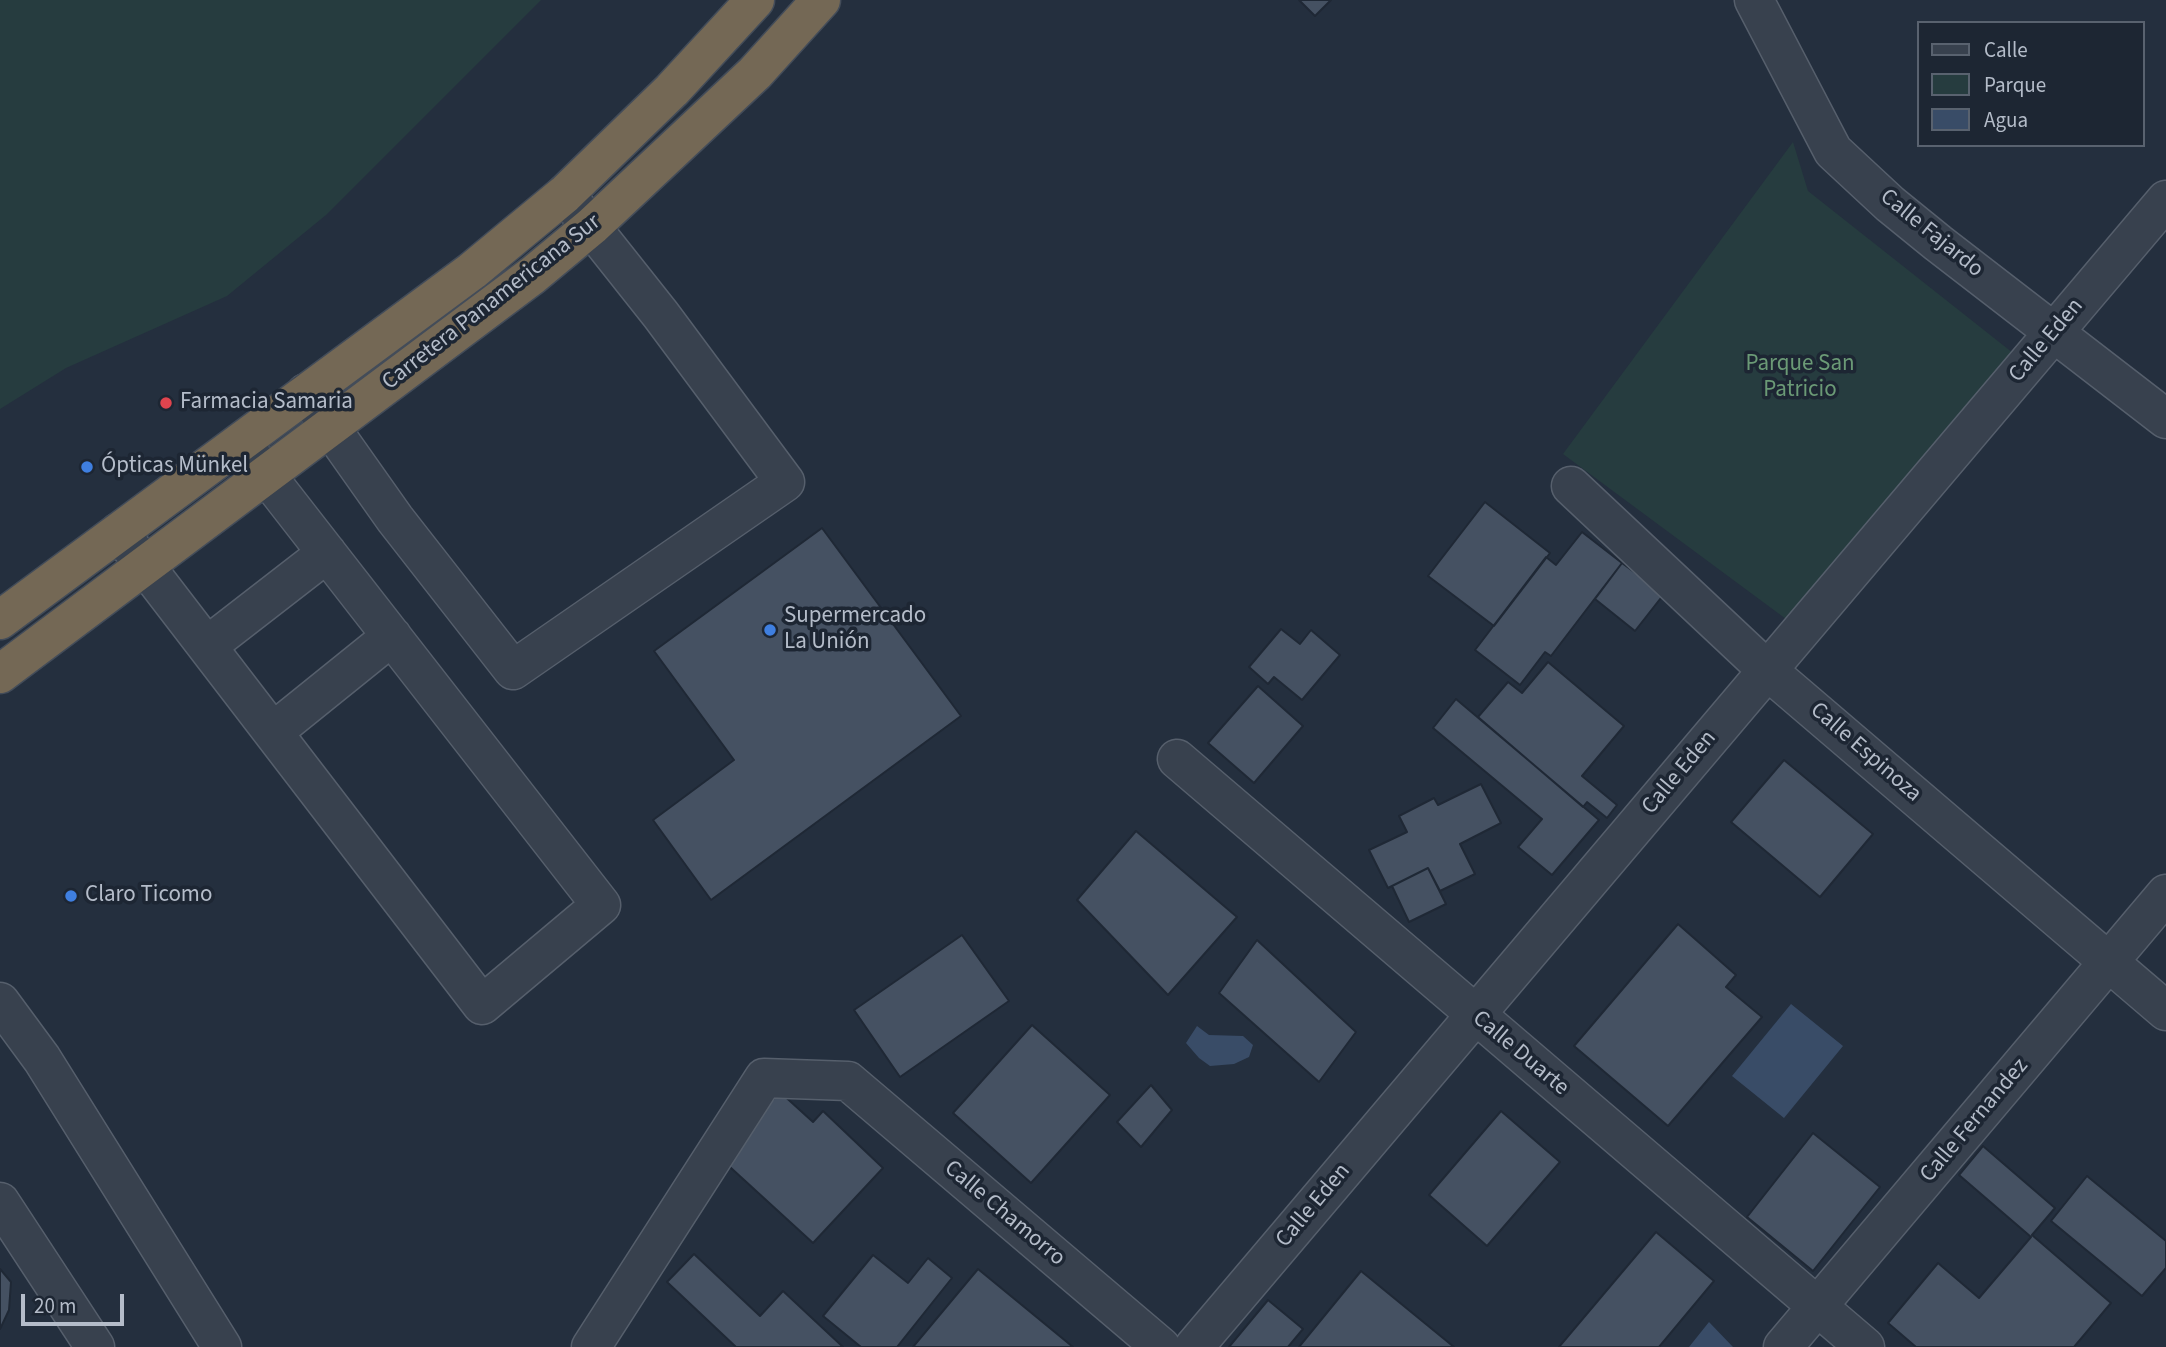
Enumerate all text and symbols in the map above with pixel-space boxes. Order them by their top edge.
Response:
legend [1918,21,2145,147]
text: Calle [1984,35,2028,65]
text: Parque [1984,70,2046,100]
text: Agua [1984,105,2028,135]
street label: Calle Fajardo [1874,184,1988,284]
street label: Carretera Panamericana Sur [377,209,607,397]
street label: Calle Eden [2004,293,2090,389]
park label: Parque San Patricio [1745,351,1855,405]
place label: Farmacia Samaria [180,389,353,417]
marker: Farmacia Samaria [158,395,174,411]
place label: Ópticas Münkel [101,453,248,481]
marker: Ópticas Münkel [79,459,95,475]
place label: Supermercado La Unión [784,603,926,657]
marker: Supermercado La Unión [762,622,778,638]
street label: Calle Espinoza [1804,697,1926,809]
street label: Calle Eden [1637,725,1723,821]
place label: Claro Ticomo [85,882,212,910]
marker: Claro Ticomo [63,888,79,904]
street label: Calle Duarte [1466,1006,1574,1102]
street label: Calle Fernandez [1915,1053,2035,1189]
street label: Calle Chamorro [938,1155,1070,1273]
street label: Calle Eden [1271,1158,1357,1254]
scale bar [24,1280,128,1324]
text: 20 m [34,1291,76,1321]

